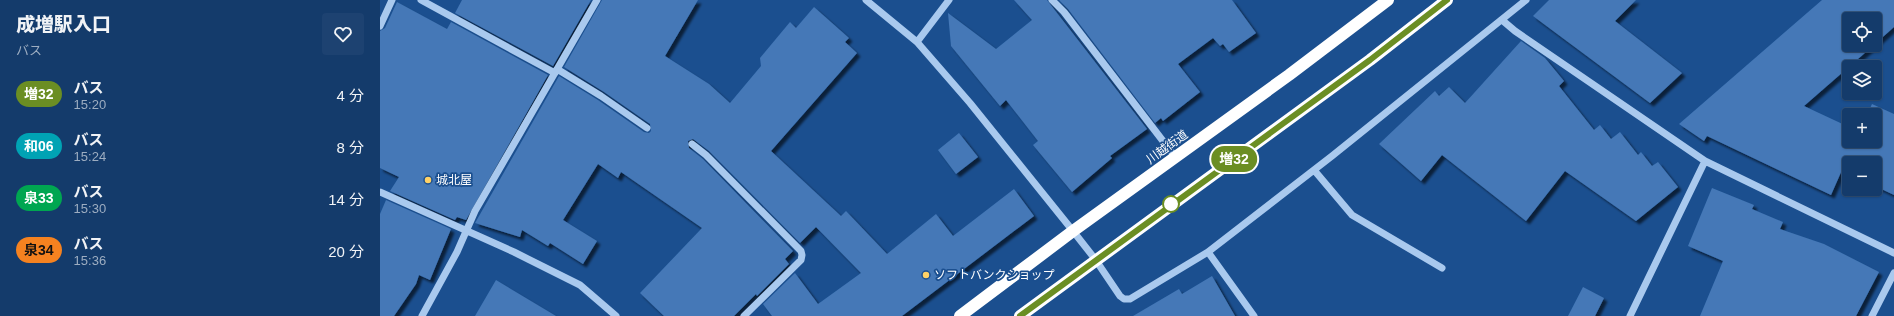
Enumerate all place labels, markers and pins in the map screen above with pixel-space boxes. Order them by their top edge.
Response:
place label: 城北屋 [436,173,472,187]
marker: 城北屋 [423,175,433,185]
unlabelled marker [1162,195,1180,213]
place label: ソフトバンクショップ [934,268,1055,282]
marker: ソフトバンクショップ [921,270,931,280]

